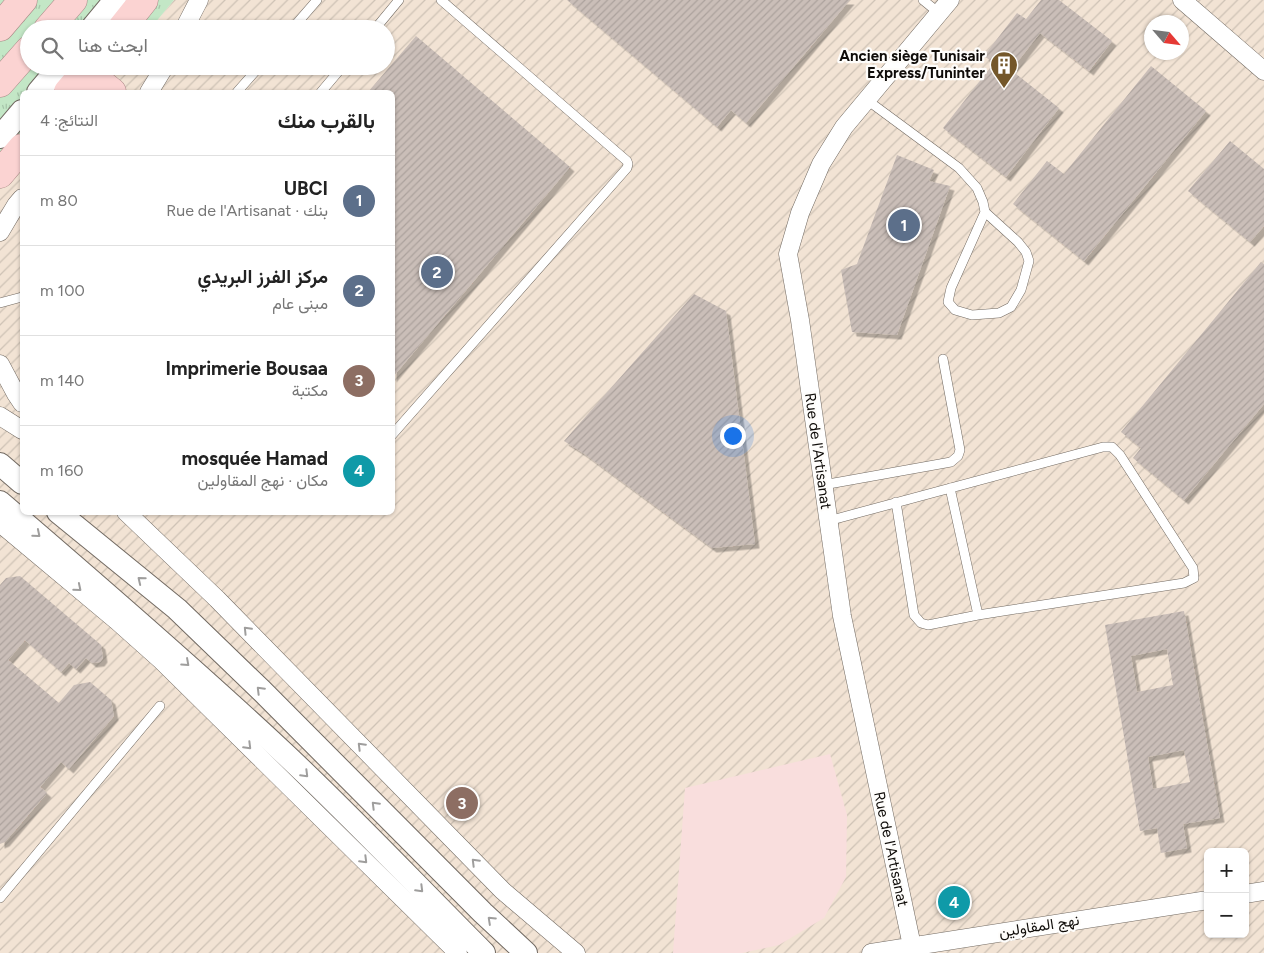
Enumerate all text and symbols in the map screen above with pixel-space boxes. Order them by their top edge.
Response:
north arrow [1144,15,1189,60]
search box [20,20,395,75]
icon: search [38,34,66,62]
text: ابحث هنا [78,34,148,57]
place label: Ancien siège Tunisair Express/Tuninter [839,47,985,82]
building icon: Ancien siège Tunisair Express/Tuninter [989,50,1019,89]
text: بالقرب منك [278,108,375,133]
text: النتائج: 4 [40,111,98,130]
text: UBCI [284,177,328,200]
text: 80 m [40,191,78,210]
text: 1 [356,191,362,210]
text: بنك · Rue de l'Artisanat [166,201,328,220]
pin: 1 [888,206,920,244]
pin: 2 [421,253,453,291]
text: مركز الفرز البريدي [198,265,328,288]
text: 100 m [40,281,85,300]
text: 2 [354,281,364,300]
text: مبنى عام [272,294,328,313]
text: Imprimerie Bousaa [165,357,328,380]
text: 140 m [40,371,84,390]
text: 3 [355,371,363,390]
text: مكتبة [292,381,328,400]
street label: Rue de l'Artisanat [801,392,835,511]
your location [720,423,746,449]
text: mosquée Hamad [181,447,328,470]
text: 160 m [40,461,84,480]
text: 4 [354,461,364,480]
text: مكان · نهج المقاولين [198,471,328,490]
one-way arrow [31,528,40,537]
one-way arrow [138,578,147,586]
one-way arrow [72,582,81,591]
one-way arrow [244,627,253,636]
one-way arrow [181,657,190,666]
one-way arrow [257,687,266,696]
one-way arrow [242,740,251,749]
one-way arrow [358,743,367,752]
one-way arrow [299,768,308,777]
pin: 3 [446,784,478,822]
street label: Rue de l'Artisanat [870,790,912,909]
one-way arrow [372,802,381,811]
map controls [1204,848,1249,938]
button: + [1204,848,1249,893]
one-way arrow [358,854,367,863]
one-way arrow [472,859,481,868]
one-way arrow [414,883,423,892]
pin: 4 [938,883,970,921]
button: − [1204,893,1249,938]
street label: نهج المقاولين [997,911,1081,943]
one-way arrow [487,917,496,926]

